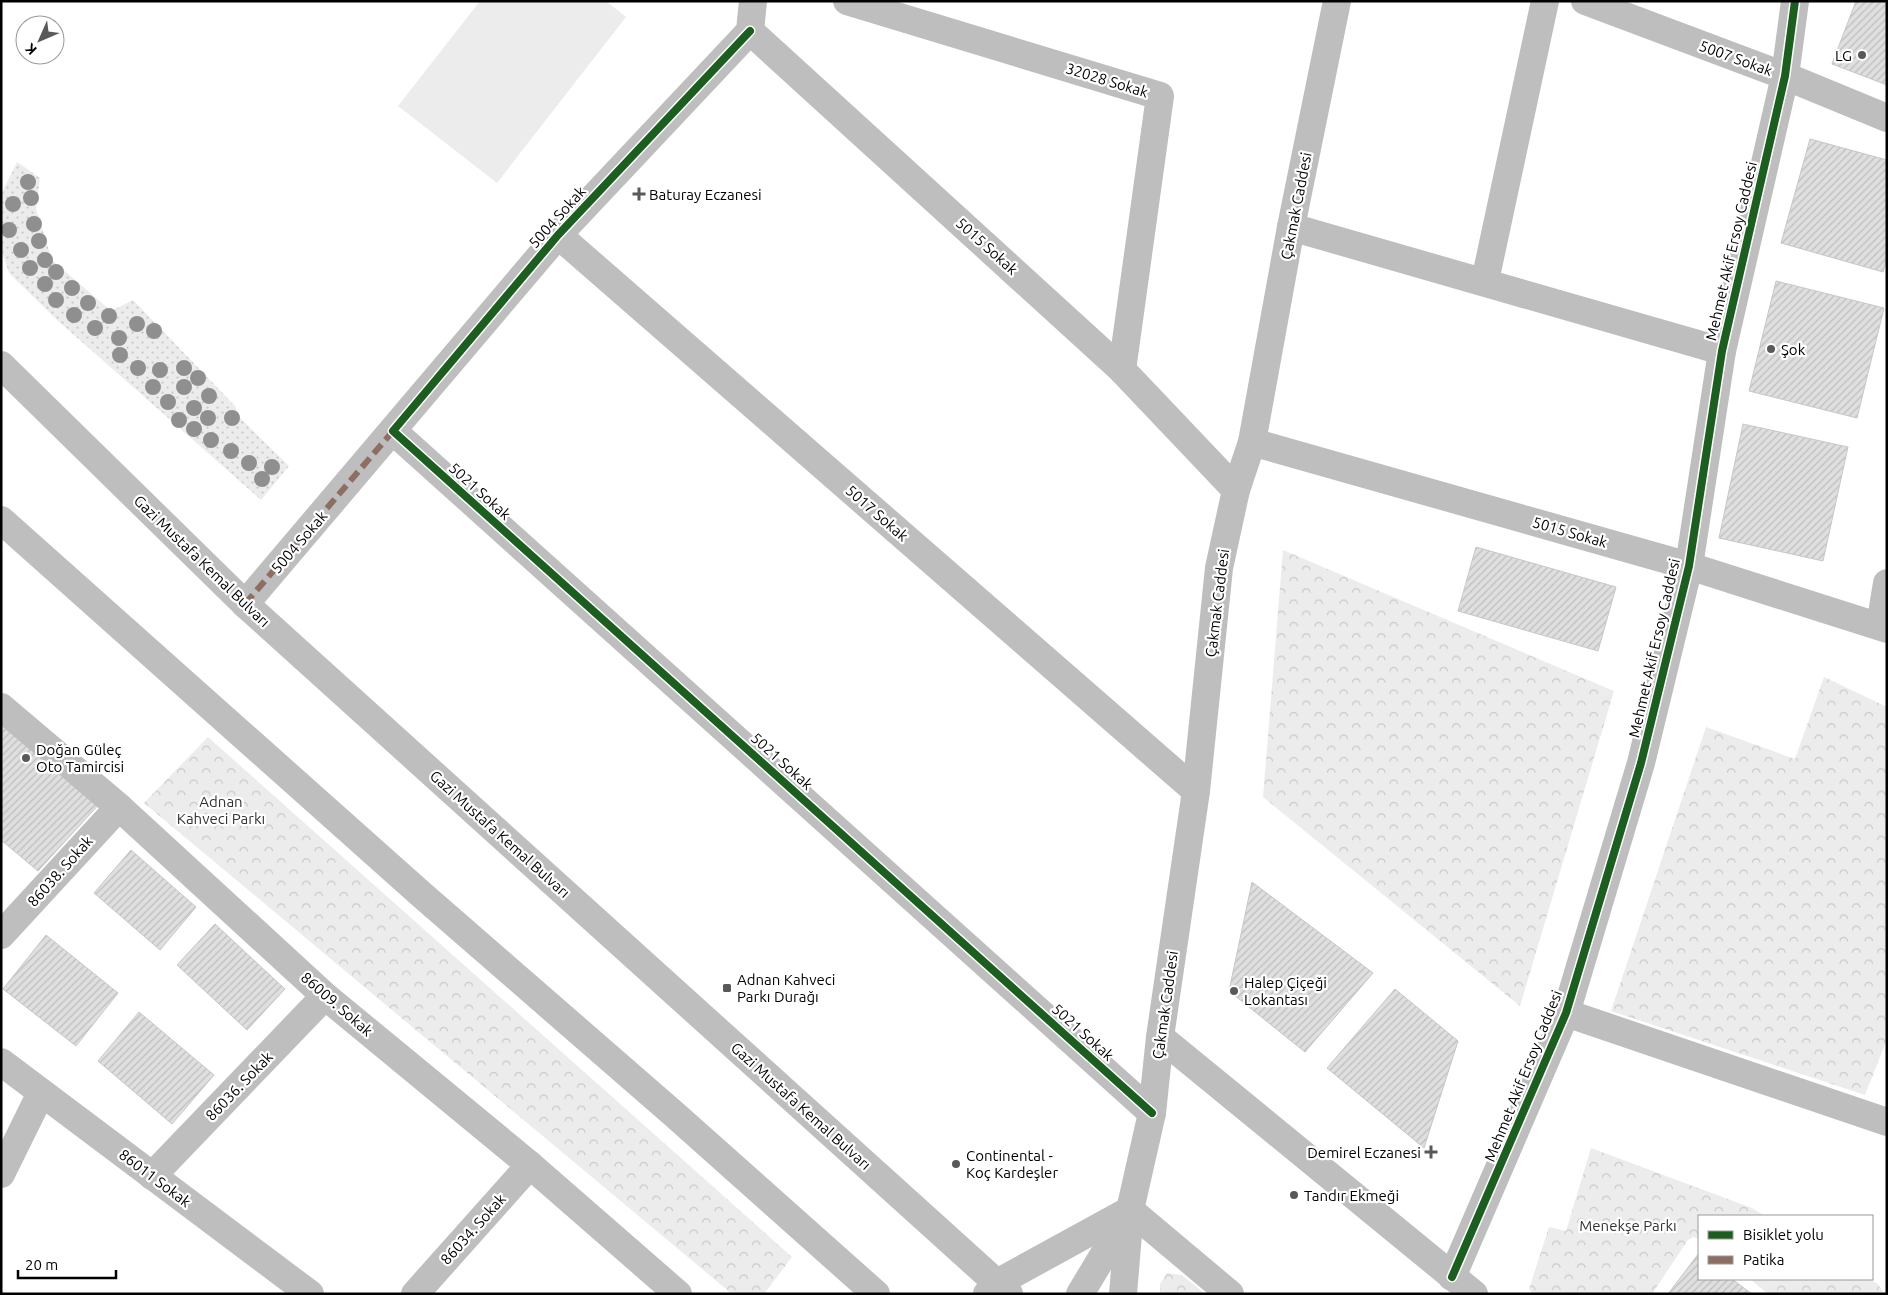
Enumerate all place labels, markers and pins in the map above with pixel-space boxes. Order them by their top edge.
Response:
place label: LG [1835,47,1852,64]
marker: LG [1856,49,1868,61]
place label: Baturay Eczanesi [649,186,762,203]
marker: Baturay Eczanesi [633,188,645,200]
place label: Şok [1781,341,1806,358]
marker: Şok [1765,343,1777,355]
place label: Doğan Güleç Oto Tamircisi [36,741,124,775]
marker: Doğan Güleç Oto Tamircisi [20,752,32,764]
place label: Adnan Kahveci Parkı Durağı [737,971,835,1005]
place label: Halep Çiçeği Lokantası [1244,974,1327,1008]
marker: Adnan Kahveci Parkı Durağı [721,982,733,994]
marker: Halep Çiçeği Lokantası [1228,985,1240,997]
place label: Demirel Eczanesi [1307,1144,1421,1161]
marker: Demirel Eczanesi [1425,1146,1437,1158]
place label: Continental - Koç Kardeşler [966,1147,1058,1181]
marker: Continental - Koç Kardeşler [950,1158,962,1170]
place label: Tandır Ekmeği [1304,1187,1399,1204]
marker: Tandır Ekmeği [1288,1189,1300,1201]

